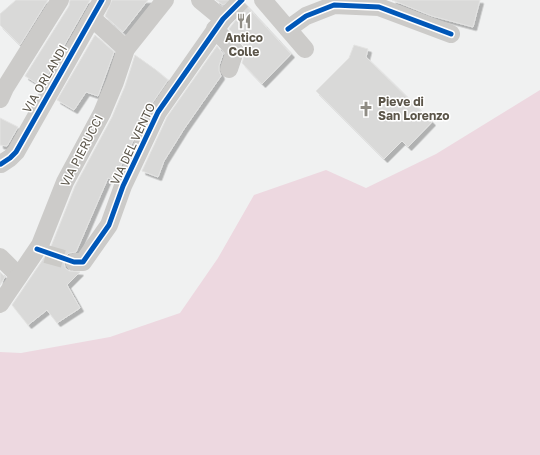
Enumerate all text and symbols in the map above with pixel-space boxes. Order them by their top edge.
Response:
restaurant icon: Antico Colle [235,12,253,30]
place label: Antico Colle [225,30,263,59]
street label: VIA ORLANDI [19,42,70,116]
place label: Pieve di San Lorenzo [378,94,449,123]
street label: VIA DEL VENTO [107,100,158,187]
church icon: Pieve di San Lorenzo [357,100,375,118]
street label: VIA PIERUCCI [57,112,106,189]

